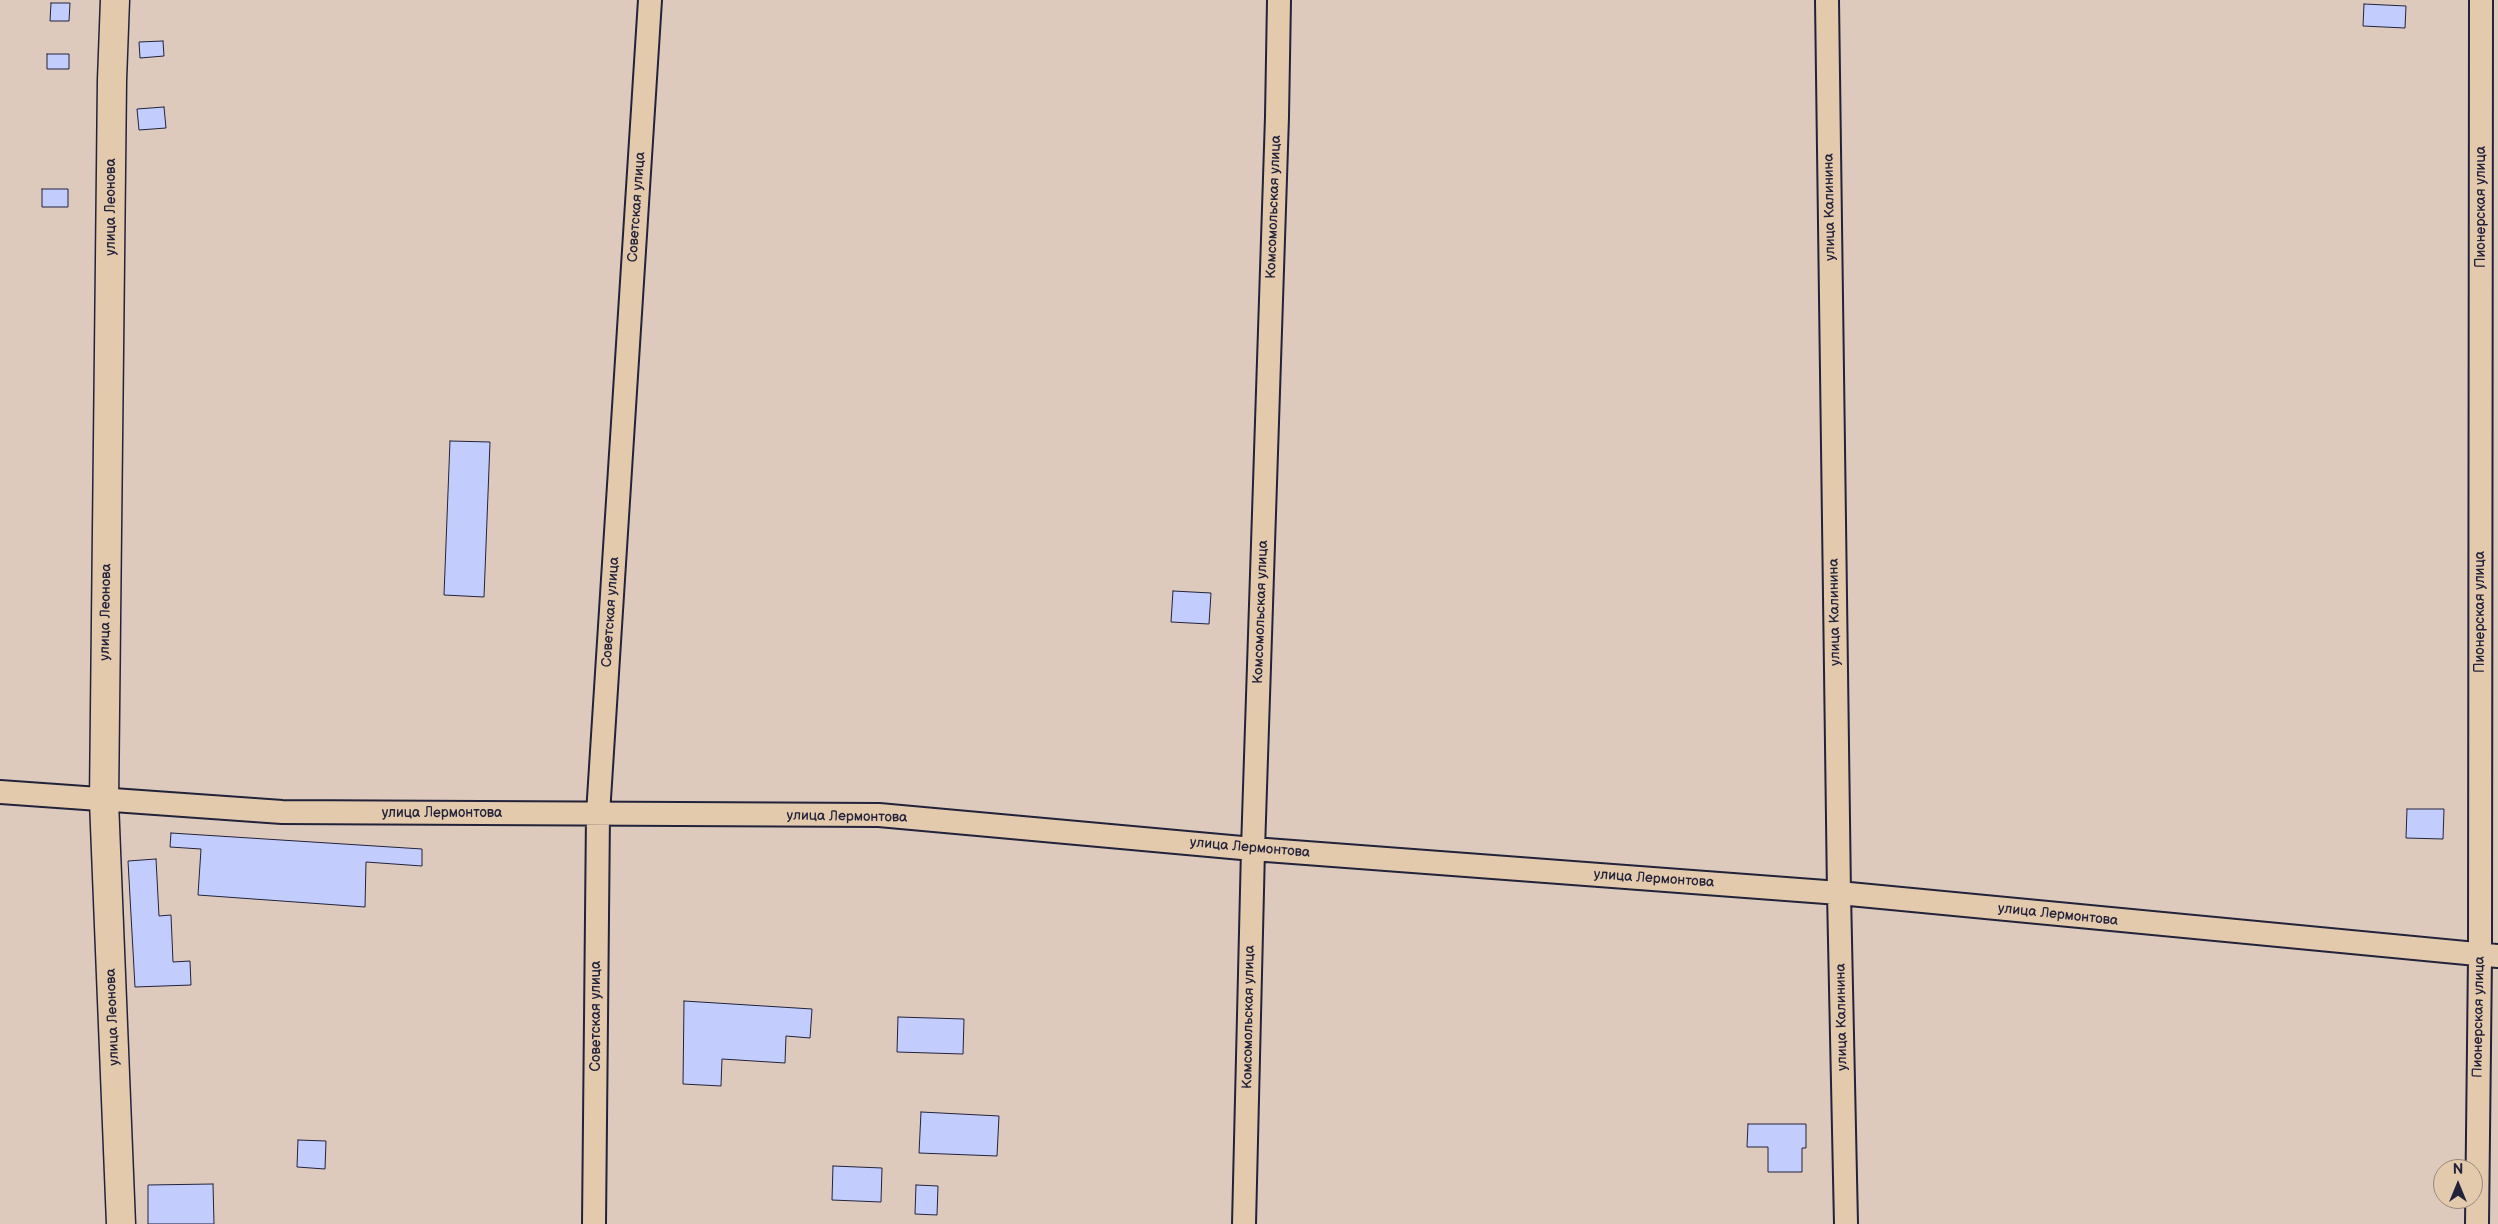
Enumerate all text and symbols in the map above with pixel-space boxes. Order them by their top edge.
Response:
street label: Комсомольская улица [1263,135,1285,279]
street label: Пионерская улица [2473,146,2489,268]
street label: Советская улица [625,151,649,263]
street label: улица Калинина [1821,153,1839,261]
street label: улица Леонова [103,158,119,256]
street label: Комсомольская улица [1250,540,1272,684]
street label: Пионерская улица [2472,551,2488,673]
street label: Советская улица [599,556,623,668]
street label: улица Калинина [1826,558,1844,666]
street label: улица Леонова [97,563,115,661]
street label: улица Лермонтова [382,805,502,821]
street label: улица Лермонтова [787,808,907,826]
street label: улица Лермонтова [1189,834,1311,862]
street label: улица Лермонтова [1593,866,1715,892]
street label: улица Лермонтова [1997,900,2119,930]
street label: Комсомольская улица [1239,945,1259,1089]
street label: Пионерская улица [2470,956,2488,1078]
street label: Советская улица [588,961,604,1071]
street label: улица Калинина [1833,963,1851,1071]
street label: улица Леонова [103,968,123,1066]
north arrow [2433,1159,2483,1209]
text: N [2453,1161,2463,1178]

